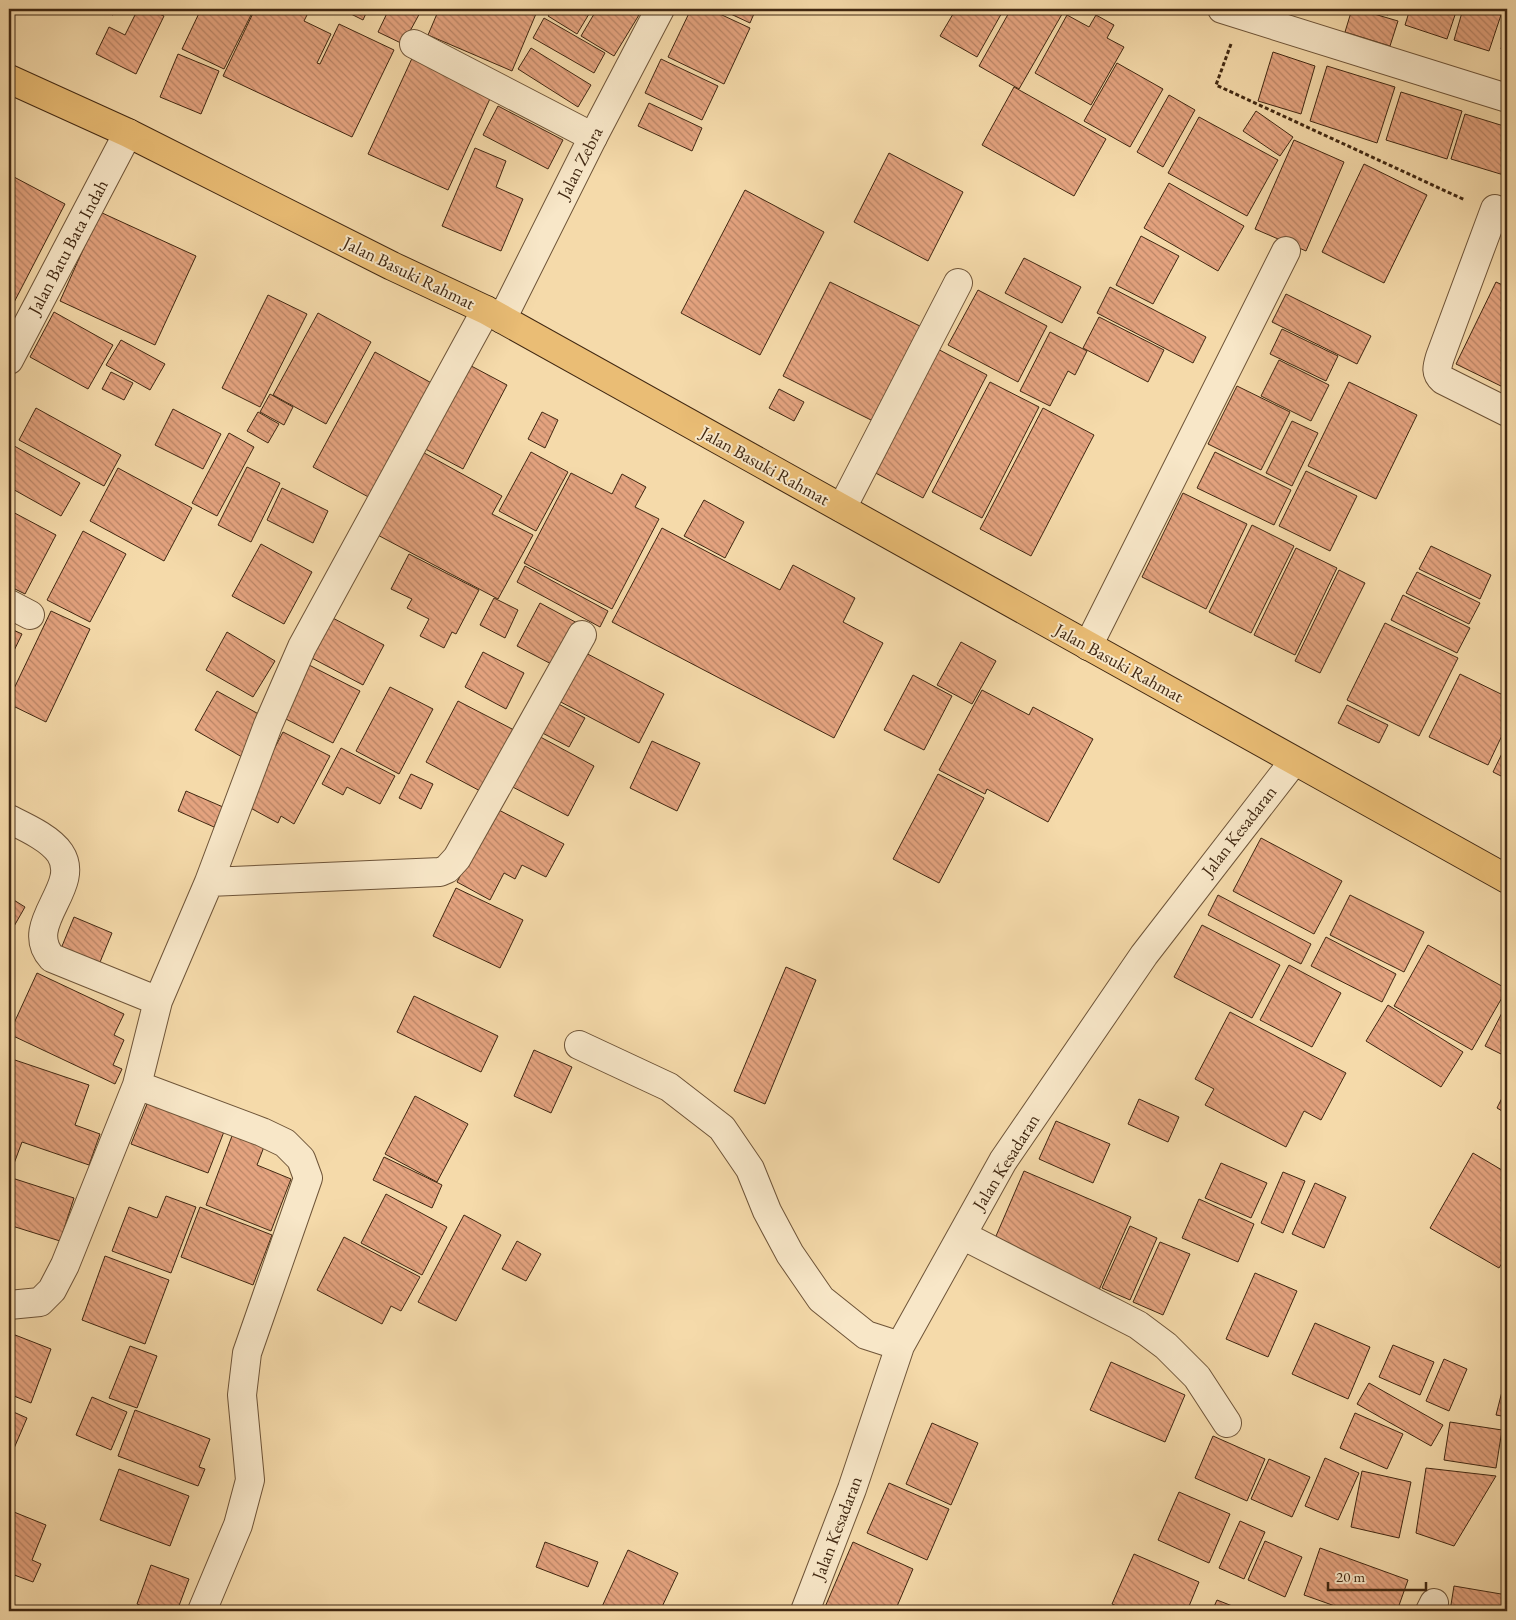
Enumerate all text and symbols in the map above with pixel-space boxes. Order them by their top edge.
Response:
street label: Jalan Zebra [551,122,608,205]
street label: Jalan Batu Bata Indah [21,175,113,320]
street label: Jalan Basuki Rahmat [338,230,479,314]
street label: Jalan Basuki Rahmat [695,420,834,511]
street label: Jalan Basuki Rahmat [1049,617,1188,708]
street label: Jalan Kesadaran [1195,780,1282,882]
street label: Jalan Kesadaran [966,1109,1045,1216]
street label: Jalan Kesadaran [806,1472,867,1585]
scale bar [1328,1560,1426,1592]
text: 20 m [1336,1567,1365,1586]

